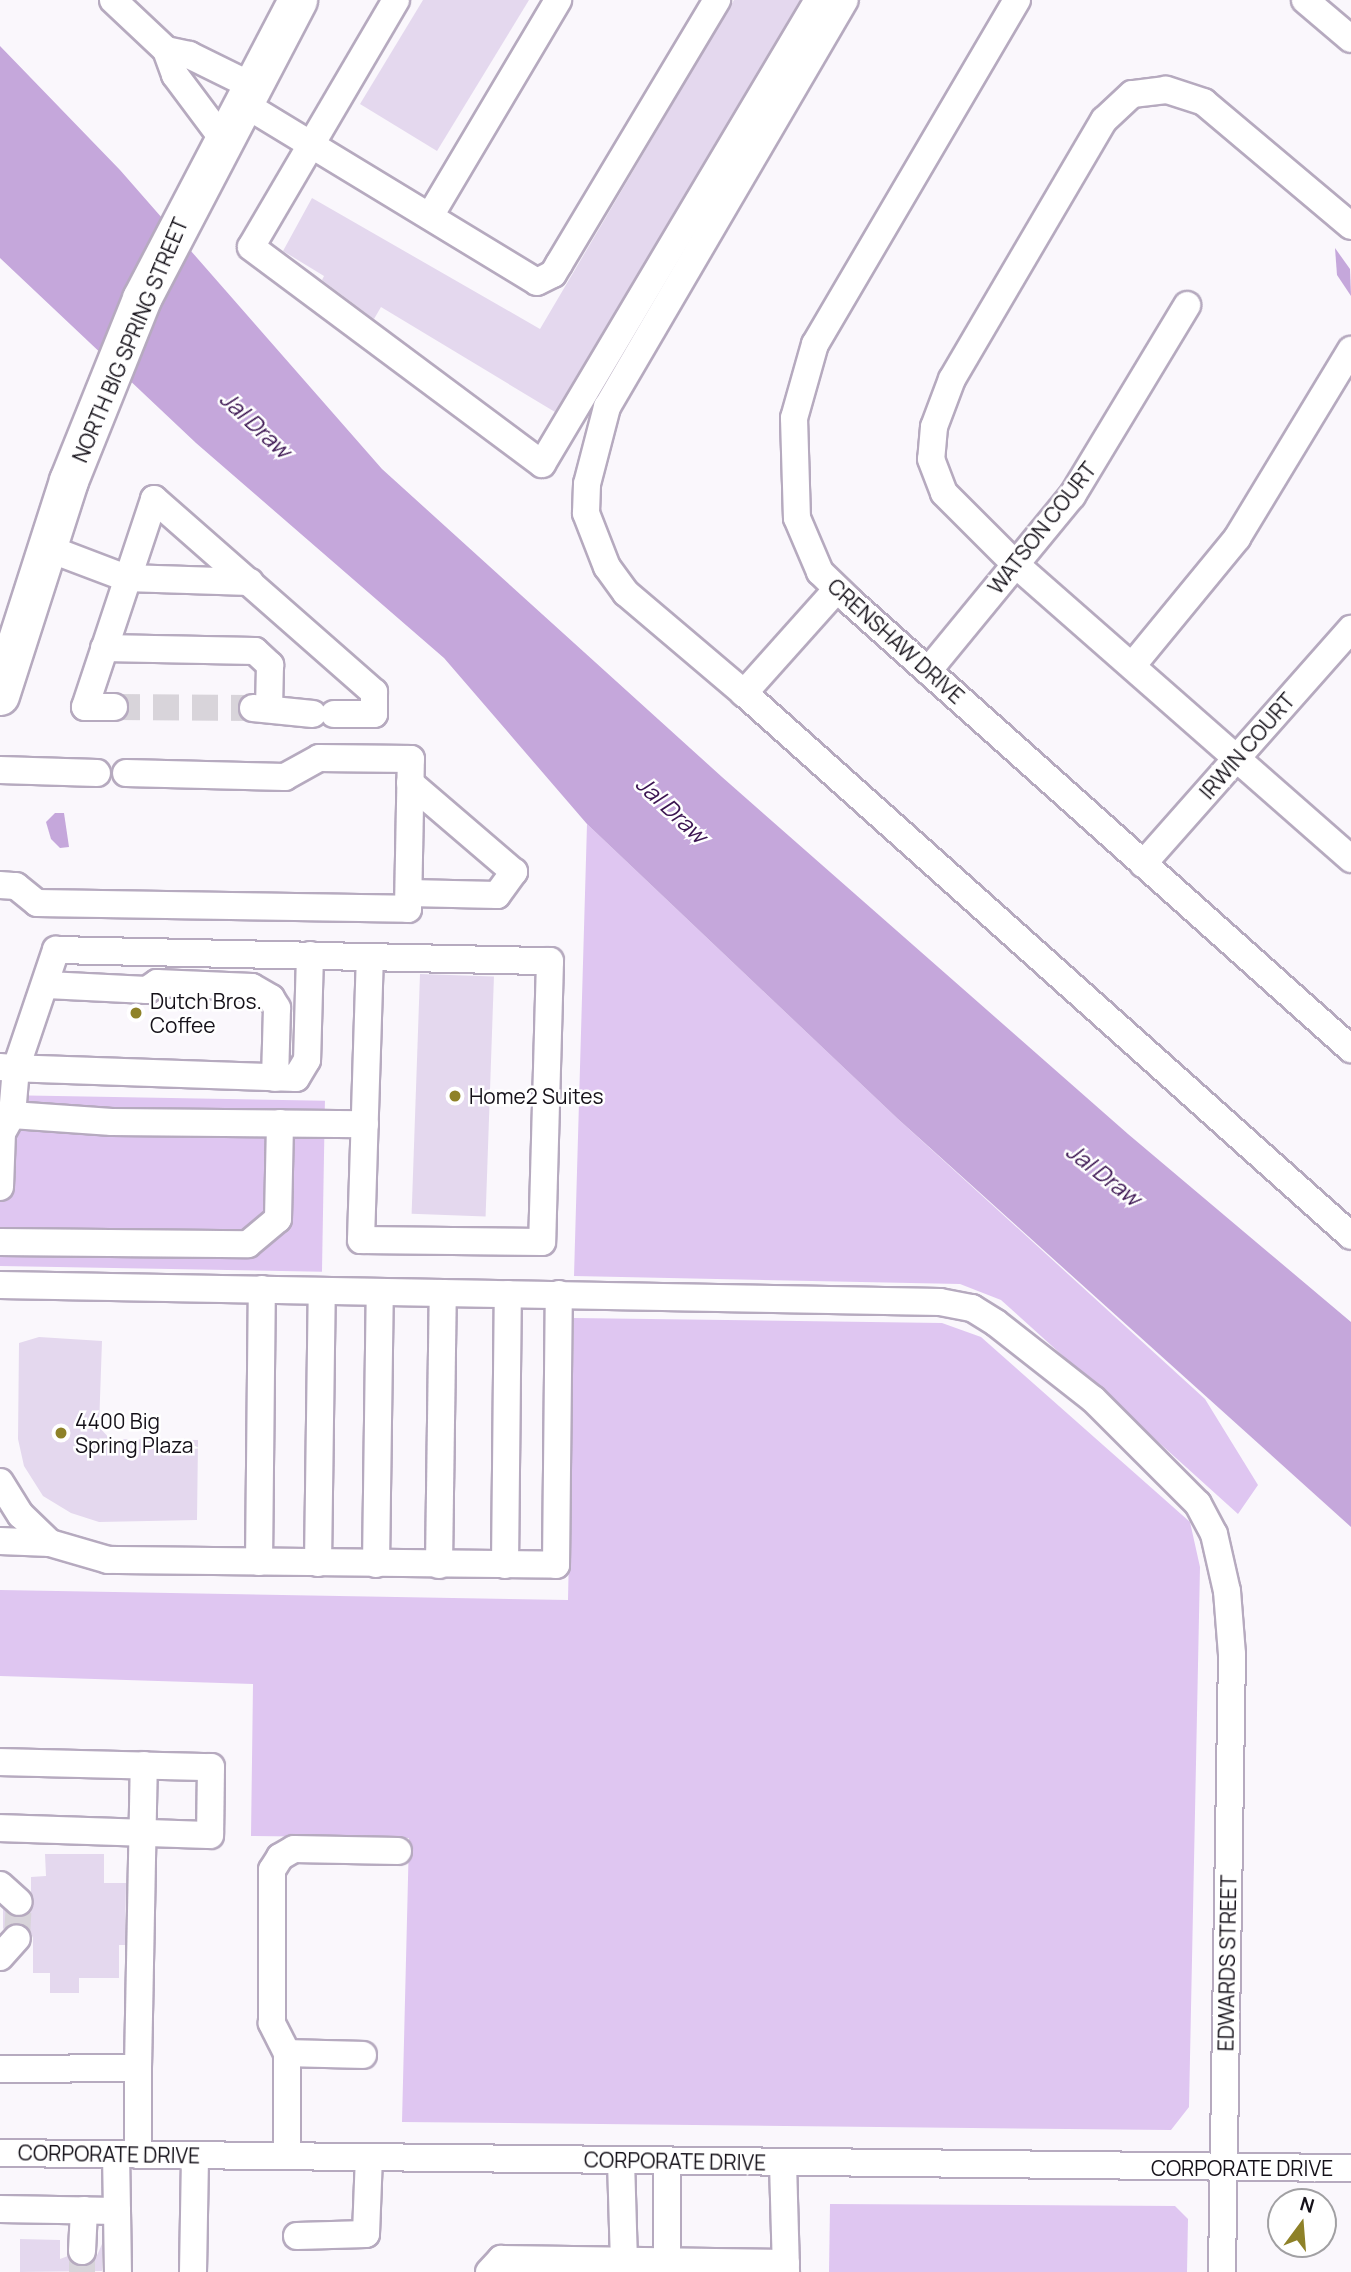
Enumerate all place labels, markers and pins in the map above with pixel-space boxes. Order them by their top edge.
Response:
place label: Dutch Bros. Coffee [150,988,262,1038]
marker: Dutch Bros. Coffee [128,1005,144,1021]
place label: Home2 Suites [469,1083,604,1109]
marker: Home2 Suites [447,1088,463,1104]
place label: 4400 Big Spring Plaza [75,1408,193,1458]
marker: 4400 Big Spring Plaza [53,1425,69,1441]

